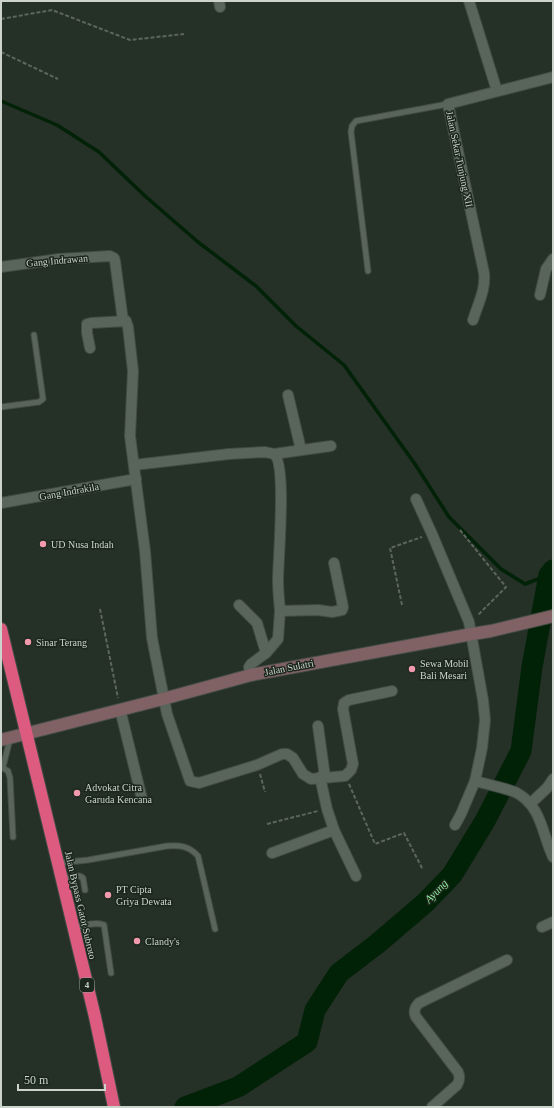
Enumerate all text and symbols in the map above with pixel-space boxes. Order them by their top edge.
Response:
street label: Jalan Sekar Tunjung XII [444,110,475,208]
street label: Gang Indrawan [26,252,88,269]
street label: Gang Indrakila [38,481,100,502]
marker: UD Nusa Indah [38,539,48,549]
place label: UD Nusa Indah [51,539,114,550]
marker: Sinar Terang [23,637,33,647]
place label: Sinar Terang [36,637,87,648]
street label: Jalan Sulatri [264,657,315,678]
place label: Sewa Mobil Bali Mesari [420,658,469,681]
marker: Sewa Mobil Bali Mesari [407,664,417,674]
place label: Advokat Citra Garuda Kencana [85,782,152,805]
marker: Advokat Citra Garuda Kencana [72,788,82,798]
street label: Jalan Bypass Gatot Subroto [63,850,98,960]
water label: Ayung [421,877,450,906]
place label: PT Cipta Griya Dewata [116,884,172,907]
marker: PT Cipta Griya Dewata [103,890,113,900]
marker: Clandy's [132,936,142,946]
place label: Clandy's [145,936,180,947]
road number: 4 [80,978,94,992]
scale bar [18,1066,105,1092]
text: 50 m [24,1073,49,1087]

